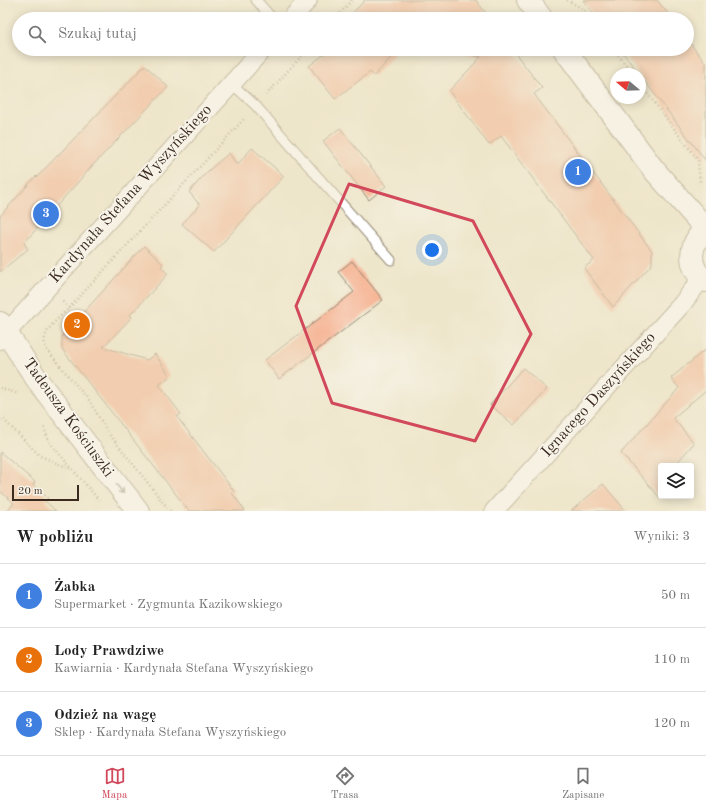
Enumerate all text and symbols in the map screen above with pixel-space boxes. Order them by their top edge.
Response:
search box [12,12,694,56]
icon: search [26,23,48,45]
text: Szukaj tutaj [58,27,137,42]
north arrow [610,68,646,104]
street label: Kardynała Stefana Wyszyńskiego [47,102,215,286]
pin: 1 [565,157,591,187]
pin: 3 [33,199,59,229]
your location [422,240,442,260]
pin: 2 [64,310,90,340]
street label: Ignacego Daszyńskiego [539,329,659,461]
street label: Tadeusza Kościuszki [20,356,116,480]
map controls [658,463,694,499]
button: layers [658,463,694,499]
scale bar [12,483,79,502]
one-way arrow [116,483,124,494]
text: 20 m [18,486,43,497]
text: W pobliżu [16,529,93,546]
text: Wyniki: 3 [634,530,690,543]
text: Żabka [54,580,95,595]
text: 1 [25,589,33,602]
text: 50 m [661,589,690,602]
text: Supermarket · Zygmunta Kazikowskiego [54,598,283,611]
text: Lody Prawdziwe [54,644,164,659]
text: 2 [25,653,33,666]
text: 110 m [653,653,690,666]
text: Kawiarnia · Kardynała Stefana Wyszyńskiego [54,662,313,675]
text: Odzież na wagę [54,708,156,723]
text: 3 [25,717,33,730]
text: 120 m [653,717,690,730]
text: Sklep · Kardynała Stefana Wyszyńskiego [54,726,286,739]
tab: Mapa [102,765,127,803]
tab: Trasa [331,765,359,803]
tab: Zapisane [562,765,604,803]

